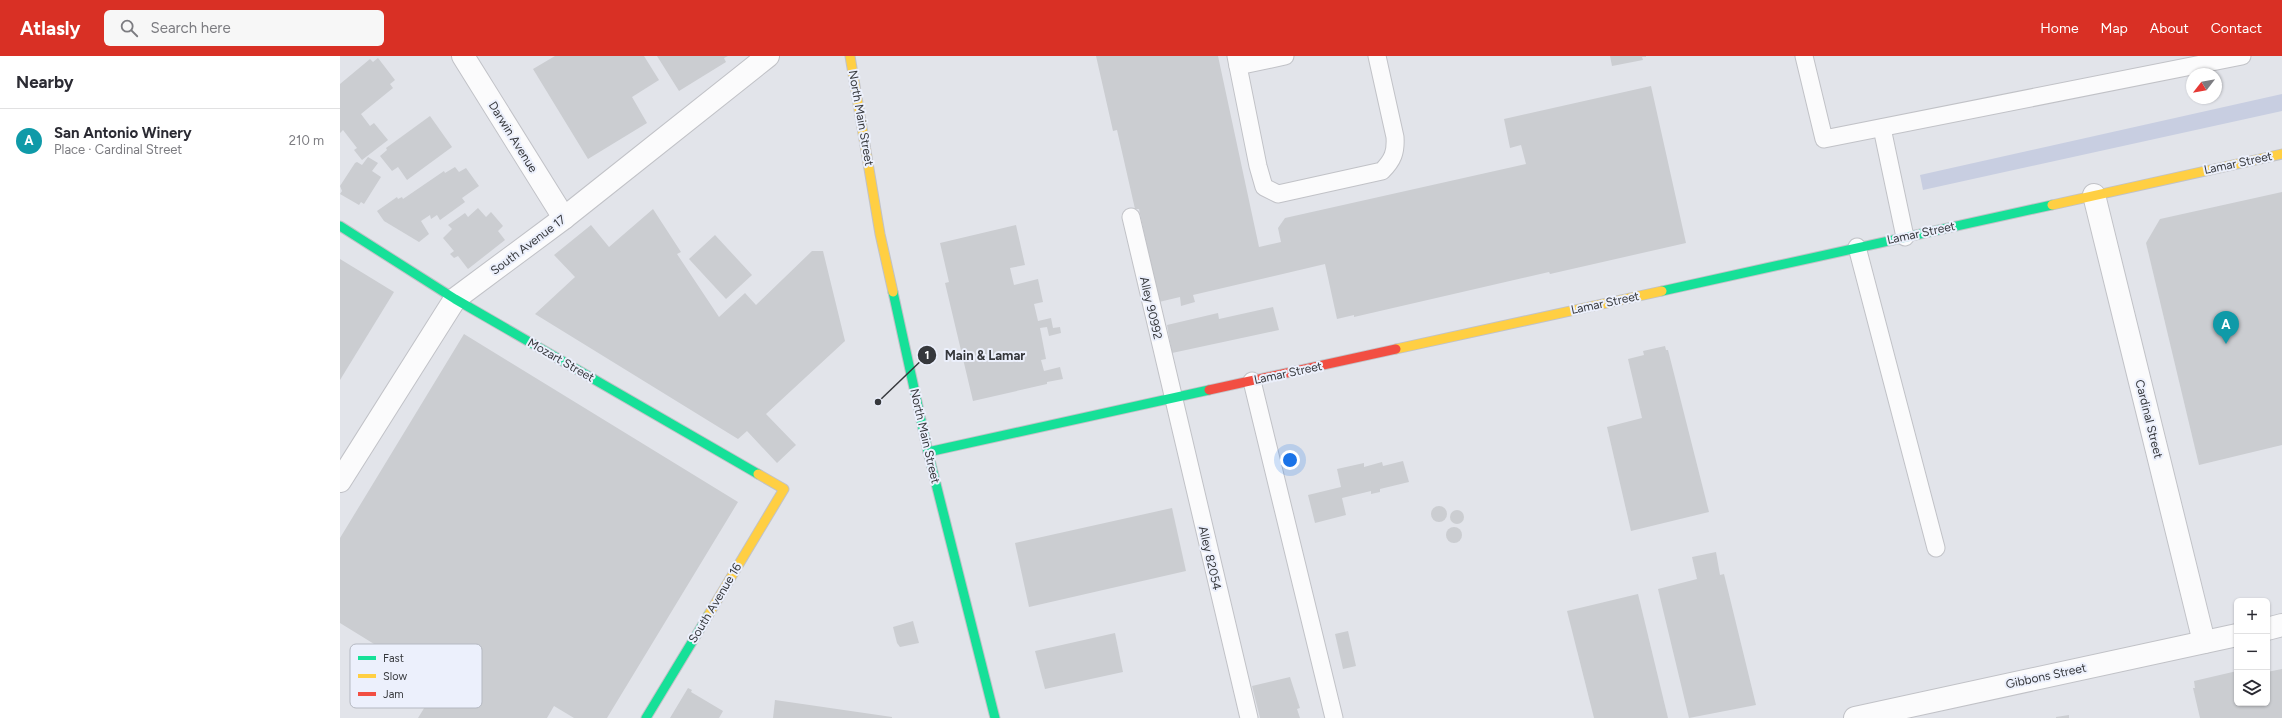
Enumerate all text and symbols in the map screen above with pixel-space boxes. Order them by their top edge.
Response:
search box [104,10,384,46]
text: Atlasly [20,17,80,40]
icon: search [118,17,140,39]
text: Search here [150,19,231,37]
text: Home [2040,20,2079,37]
text: Map [2101,20,2128,37]
text: About [2150,20,2189,37]
text: Contact [2211,20,2262,37]
north arrow [2186,68,2222,104]
street label: North Main Street [846,69,876,167]
text: Nearby [16,72,74,92]
street label: Darwin Avenue [486,99,541,175]
text: San Antonio Winery [54,124,192,142]
text: A [24,133,34,148]
text: 210 m [289,133,324,148]
text: Place · Cardinal Street [54,142,182,157]
street label: Lamar Street [2203,149,2274,177]
street label: South Avenue 17 [488,212,569,278]
street label: Lamar Street [1886,219,1957,247]
street label: Alley 90992 [1137,275,1165,341]
street label: Lamar Street [1570,289,1641,317]
pin: A [2213,311,2239,344]
street label: Mozart Street [525,335,597,385]
callout: Main & Lamar [917,343,1034,368]
text: 1 [924,348,930,362]
text: Main & Lamar [945,348,1025,363]
street label: Lamar Street [1253,359,1324,387]
street label: Cardinal Street [2132,378,2166,460]
street label: North Main Street [907,387,943,485]
your location [1280,450,1300,470]
street label: Alley 82054 [1196,525,1224,592]
street label: South Avenue 16 [686,560,744,645]
map controls [2234,598,2270,706]
button: + [2234,598,2270,634]
button: − [2234,634,2270,670]
legend [350,644,482,708]
text: Fast [383,652,404,665]
street label: Gibbons Street [2005,661,2088,691]
text: Slow [383,670,407,683]
button: layers [2234,670,2270,706]
text: Jam [383,688,404,701]

